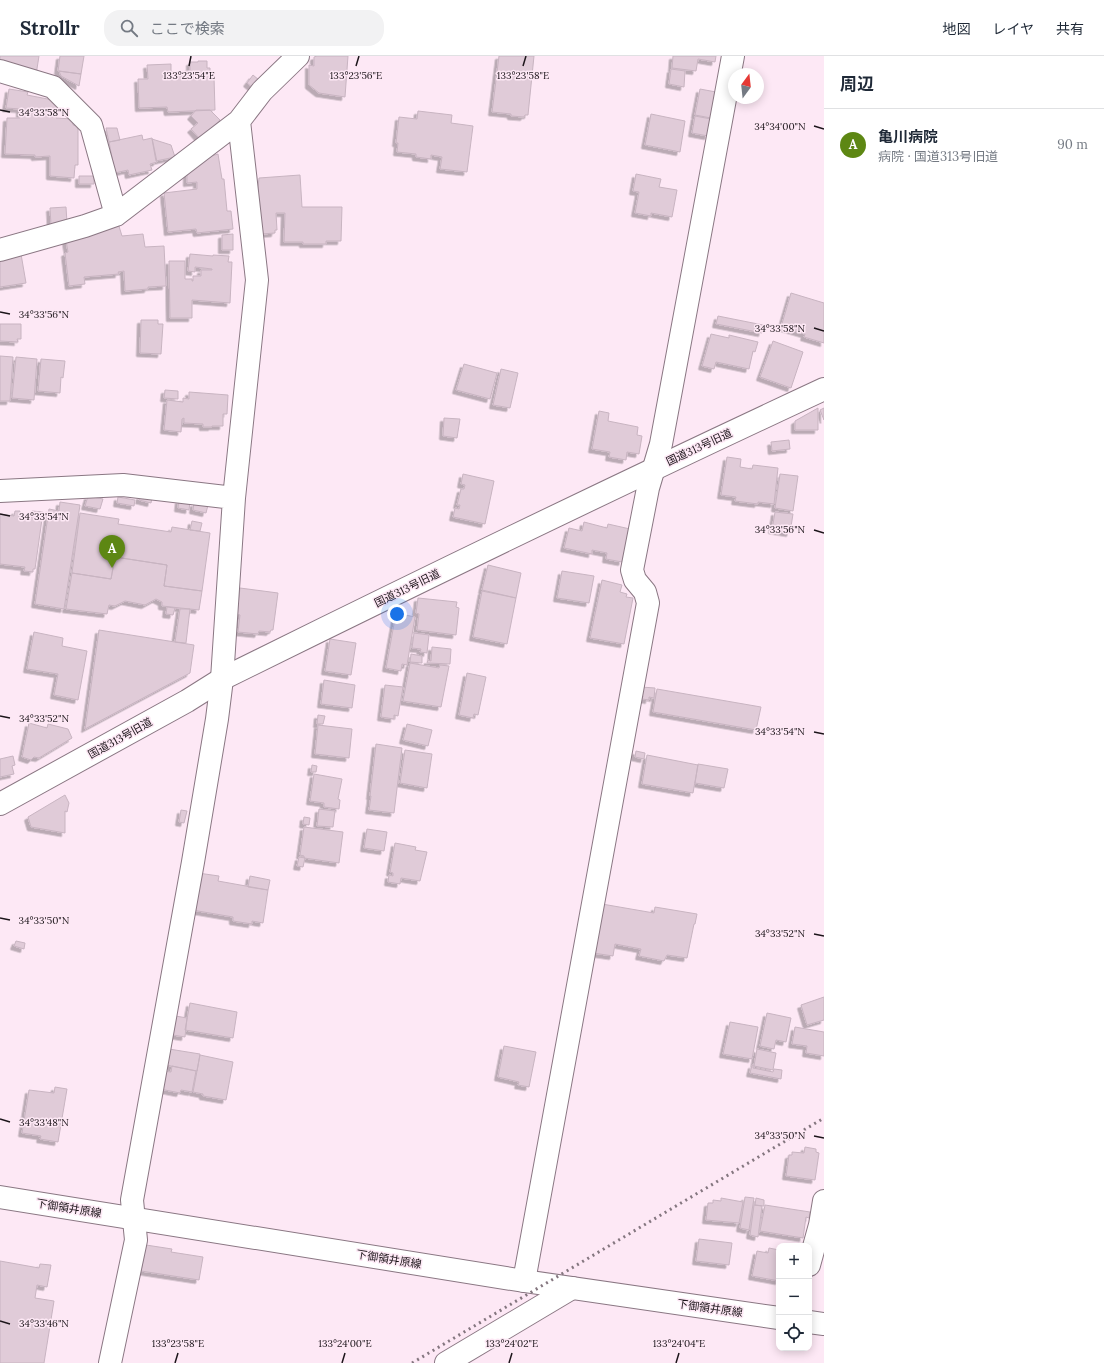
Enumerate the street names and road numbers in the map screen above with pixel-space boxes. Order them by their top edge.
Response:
street label: 国道313号旧道 [664,426,734,468]
street label: 国道313号旧道 [372,566,442,610]
street label: 国道313号旧道 [85,715,155,761]
street label: 下御領井原線 [35,1196,103,1220]
street label: 下御領井原線 [355,1247,423,1271]
street label: 下御領井原線 [676,1296,744,1320]

